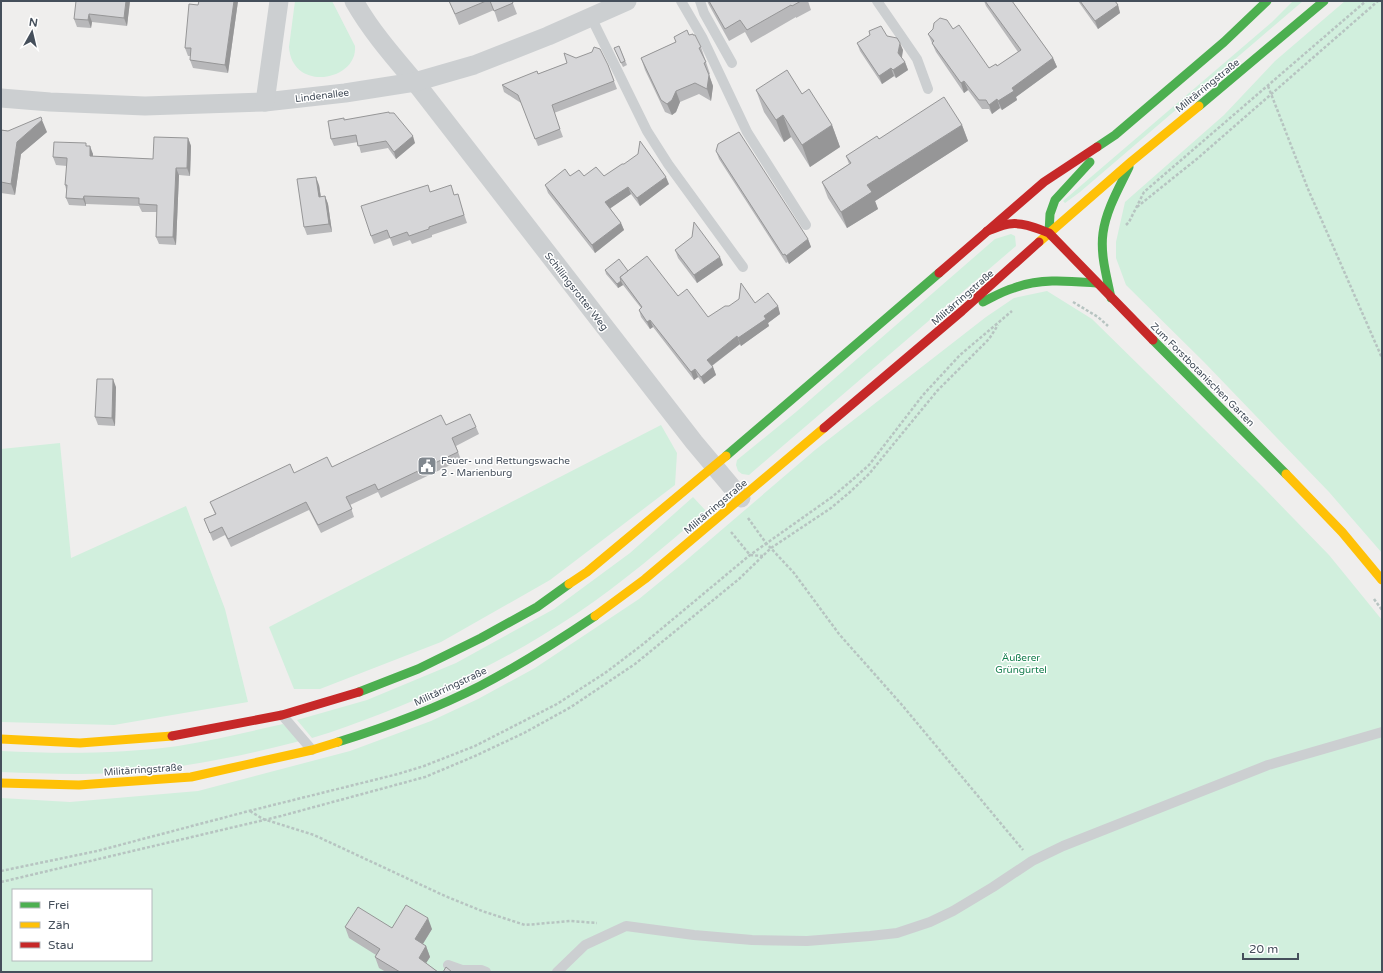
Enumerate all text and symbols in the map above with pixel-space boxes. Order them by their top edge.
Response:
north arrow [12,12,52,52]
text: N [28,16,39,30]
street label: Militärringstraße [1173,56,1242,115]
street label: Lindenallee [294,87,350,105]
street label: Schillingsrotter Weg [542,250,610,333]
street label: Militärringstraße [929,267,997,328]
street label: Zum Forstbotanischen Garten [1148,320,1257,429]
public building icon: Feuer- und Rettungswache 2 - Marienburg [416,455,438,477]
place label: Feuer- und Rettungswache 2 - Marienburg [441,455,570,479]
street label: Militärringstraße [682,477,750,537]
park label: Äußerer Grüngürtel [995,652,1047,676]
street label: Militärringstraße [412,665,489,709]
street label: Militärringstraße [103,761,183,779]
legend [12,889,152,961]
text: Frei [48,898,69,912]
text: Zäh [48,918,70,932]
scale bar [1243,935,1298,961]
text: Stau [48,938,74,952]
text: 20 m [1249,942,1278,956]

